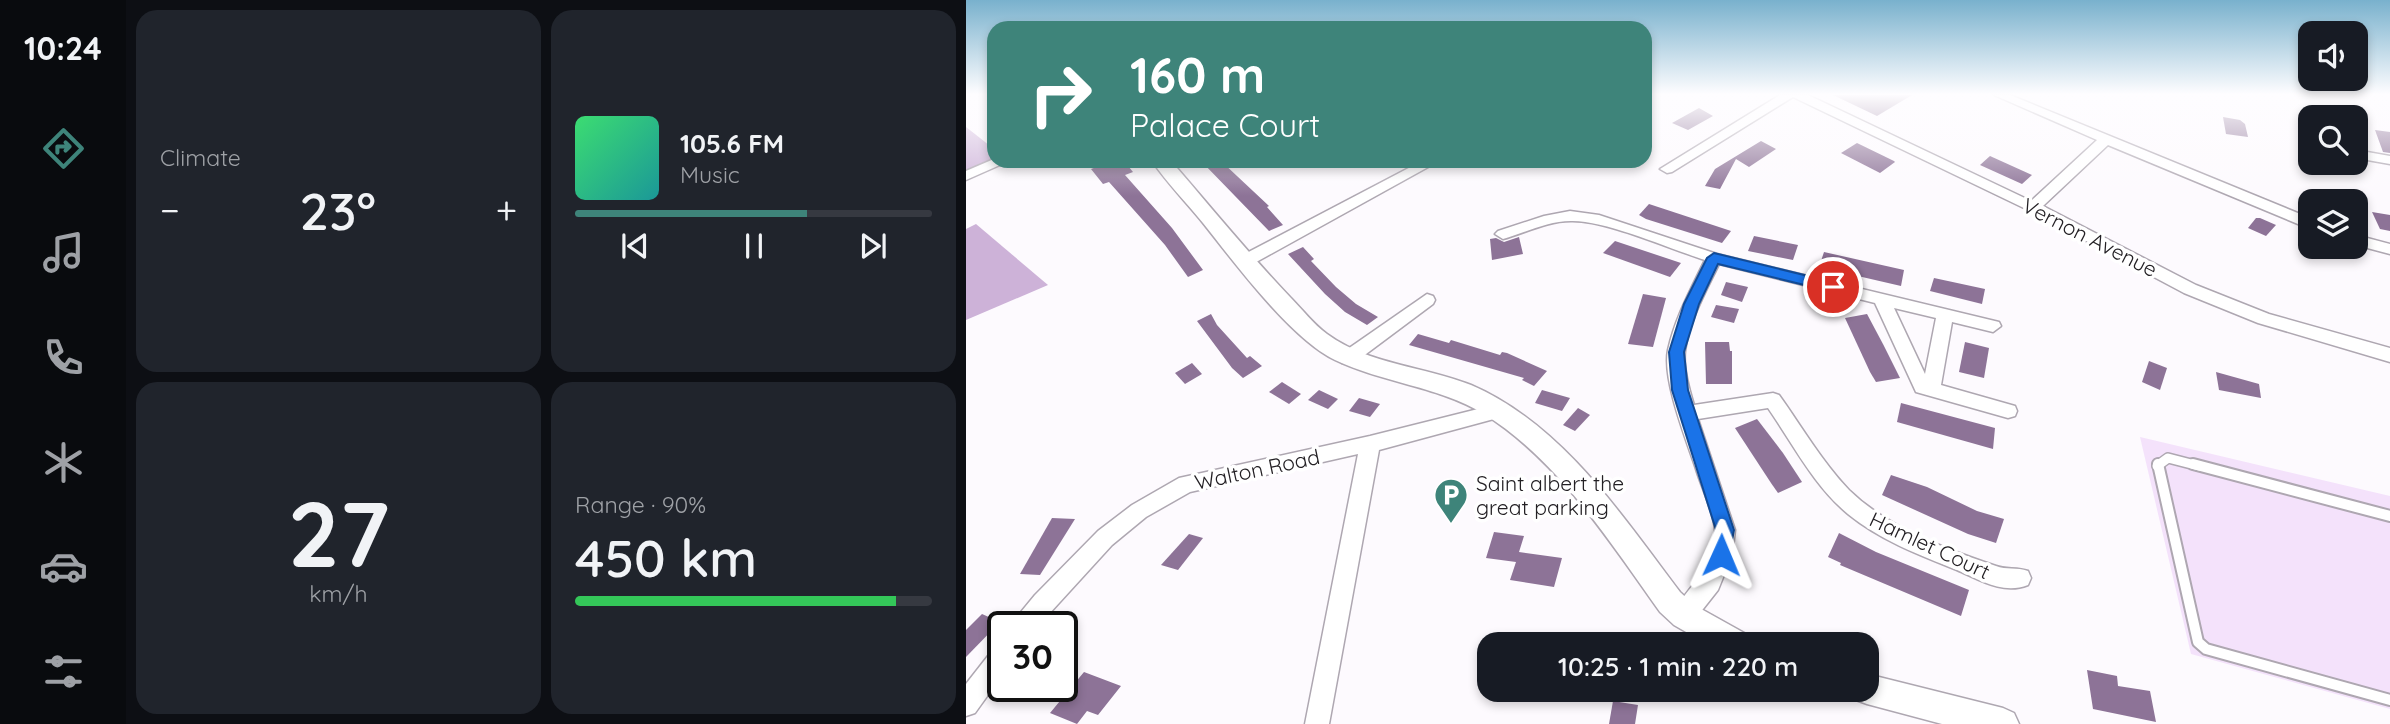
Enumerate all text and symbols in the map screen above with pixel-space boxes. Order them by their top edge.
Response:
map controls [2298,21,2368,259]
button: sound [2298,21,2368,91]
text: 10:24 [24,28,102,68]
text: 160 m [1130,44,1265,105]
icon: right [1015,49,1106,140]
text: Palace Court [1130,105,1320,145]
button: search [2298,105,2368,175]
icon: directions [39,124,88,173]
text: 105.6 FM [680,127,784,160]
text: Climate [160,143,241,172]
text: Music [680,160,740,189]
text: 23° [299,178,376,243]
text: − [160,186,180,234]
text: + [496,186,517,234]
button: layers [2298,189,2368,259]
street label: Vernon Avenue [2018,192,2162,282]
icon: previous [616,227,654,265]
icon: pause [735,227,773,265]
icon: next [854,227,892,265]
icon: music [39,228,88,277]
pin [1803,257,1863,317]
icon: arrive [1814,268,1852,306]
icon: phone [39,333,88,382]
icon: climate [39,438,88,487]
street label: Walton Road [1192,443,1322,495]
place label: Saint albert the great parking [1476,470,1624,520]
text: 27 [288,476,389,590]
parking icon: Saint albert the great parking [1432,476,1470,525]
text: Range · 90% [575,490,706,519]
street label: Hamlet Court [1866,506,1994,584]
position arrow [1684,518,1758,592]
text: 450 km [575,525,757,590]
icon: car [39,542,88,591]
text: km/h [309,579,368,608]
speed limit sign: 30 [987,611,1078,702]
icon: filters [39,647,88,696]
text: 10:25 · 1 min · 220 m [1558,650,1798,683]

